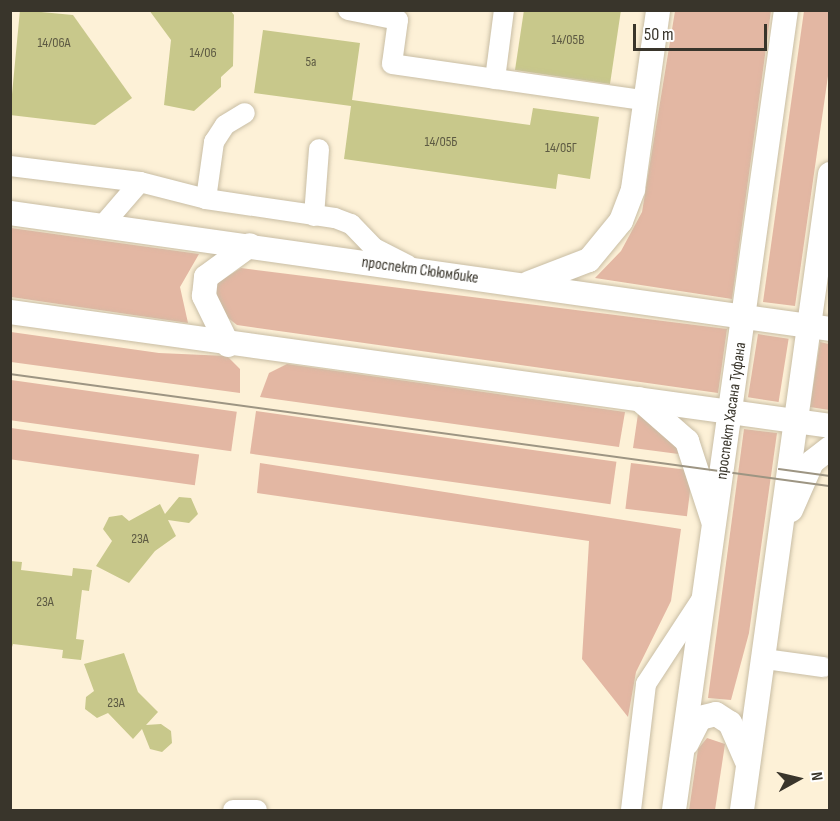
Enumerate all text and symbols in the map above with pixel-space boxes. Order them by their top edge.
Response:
scale bar [636,12,770,50]
text: 50 m [644,24,674,45]
house number: 14/05В [552,32,584,48]
house number: 14/06А [37,35,71,51]
house number: 14/06 [189,45,217,61]
house number: 5а [305,54,317,70]
house number: 14/05Б [425,134,457,150]
house number: 14/05Г [545,140,577,156]
street label: проспект Сююмбике [360,253,480,289]
street label: проспект Хасана Туфана [713,341,751,481]
house number: 23А [131,531,149,547]
house number: 23А [36,594,54,610]
house number: 23А [107,695,125,711]
north arrow [768,749,828,809]
text: N [806,771,826,782]

